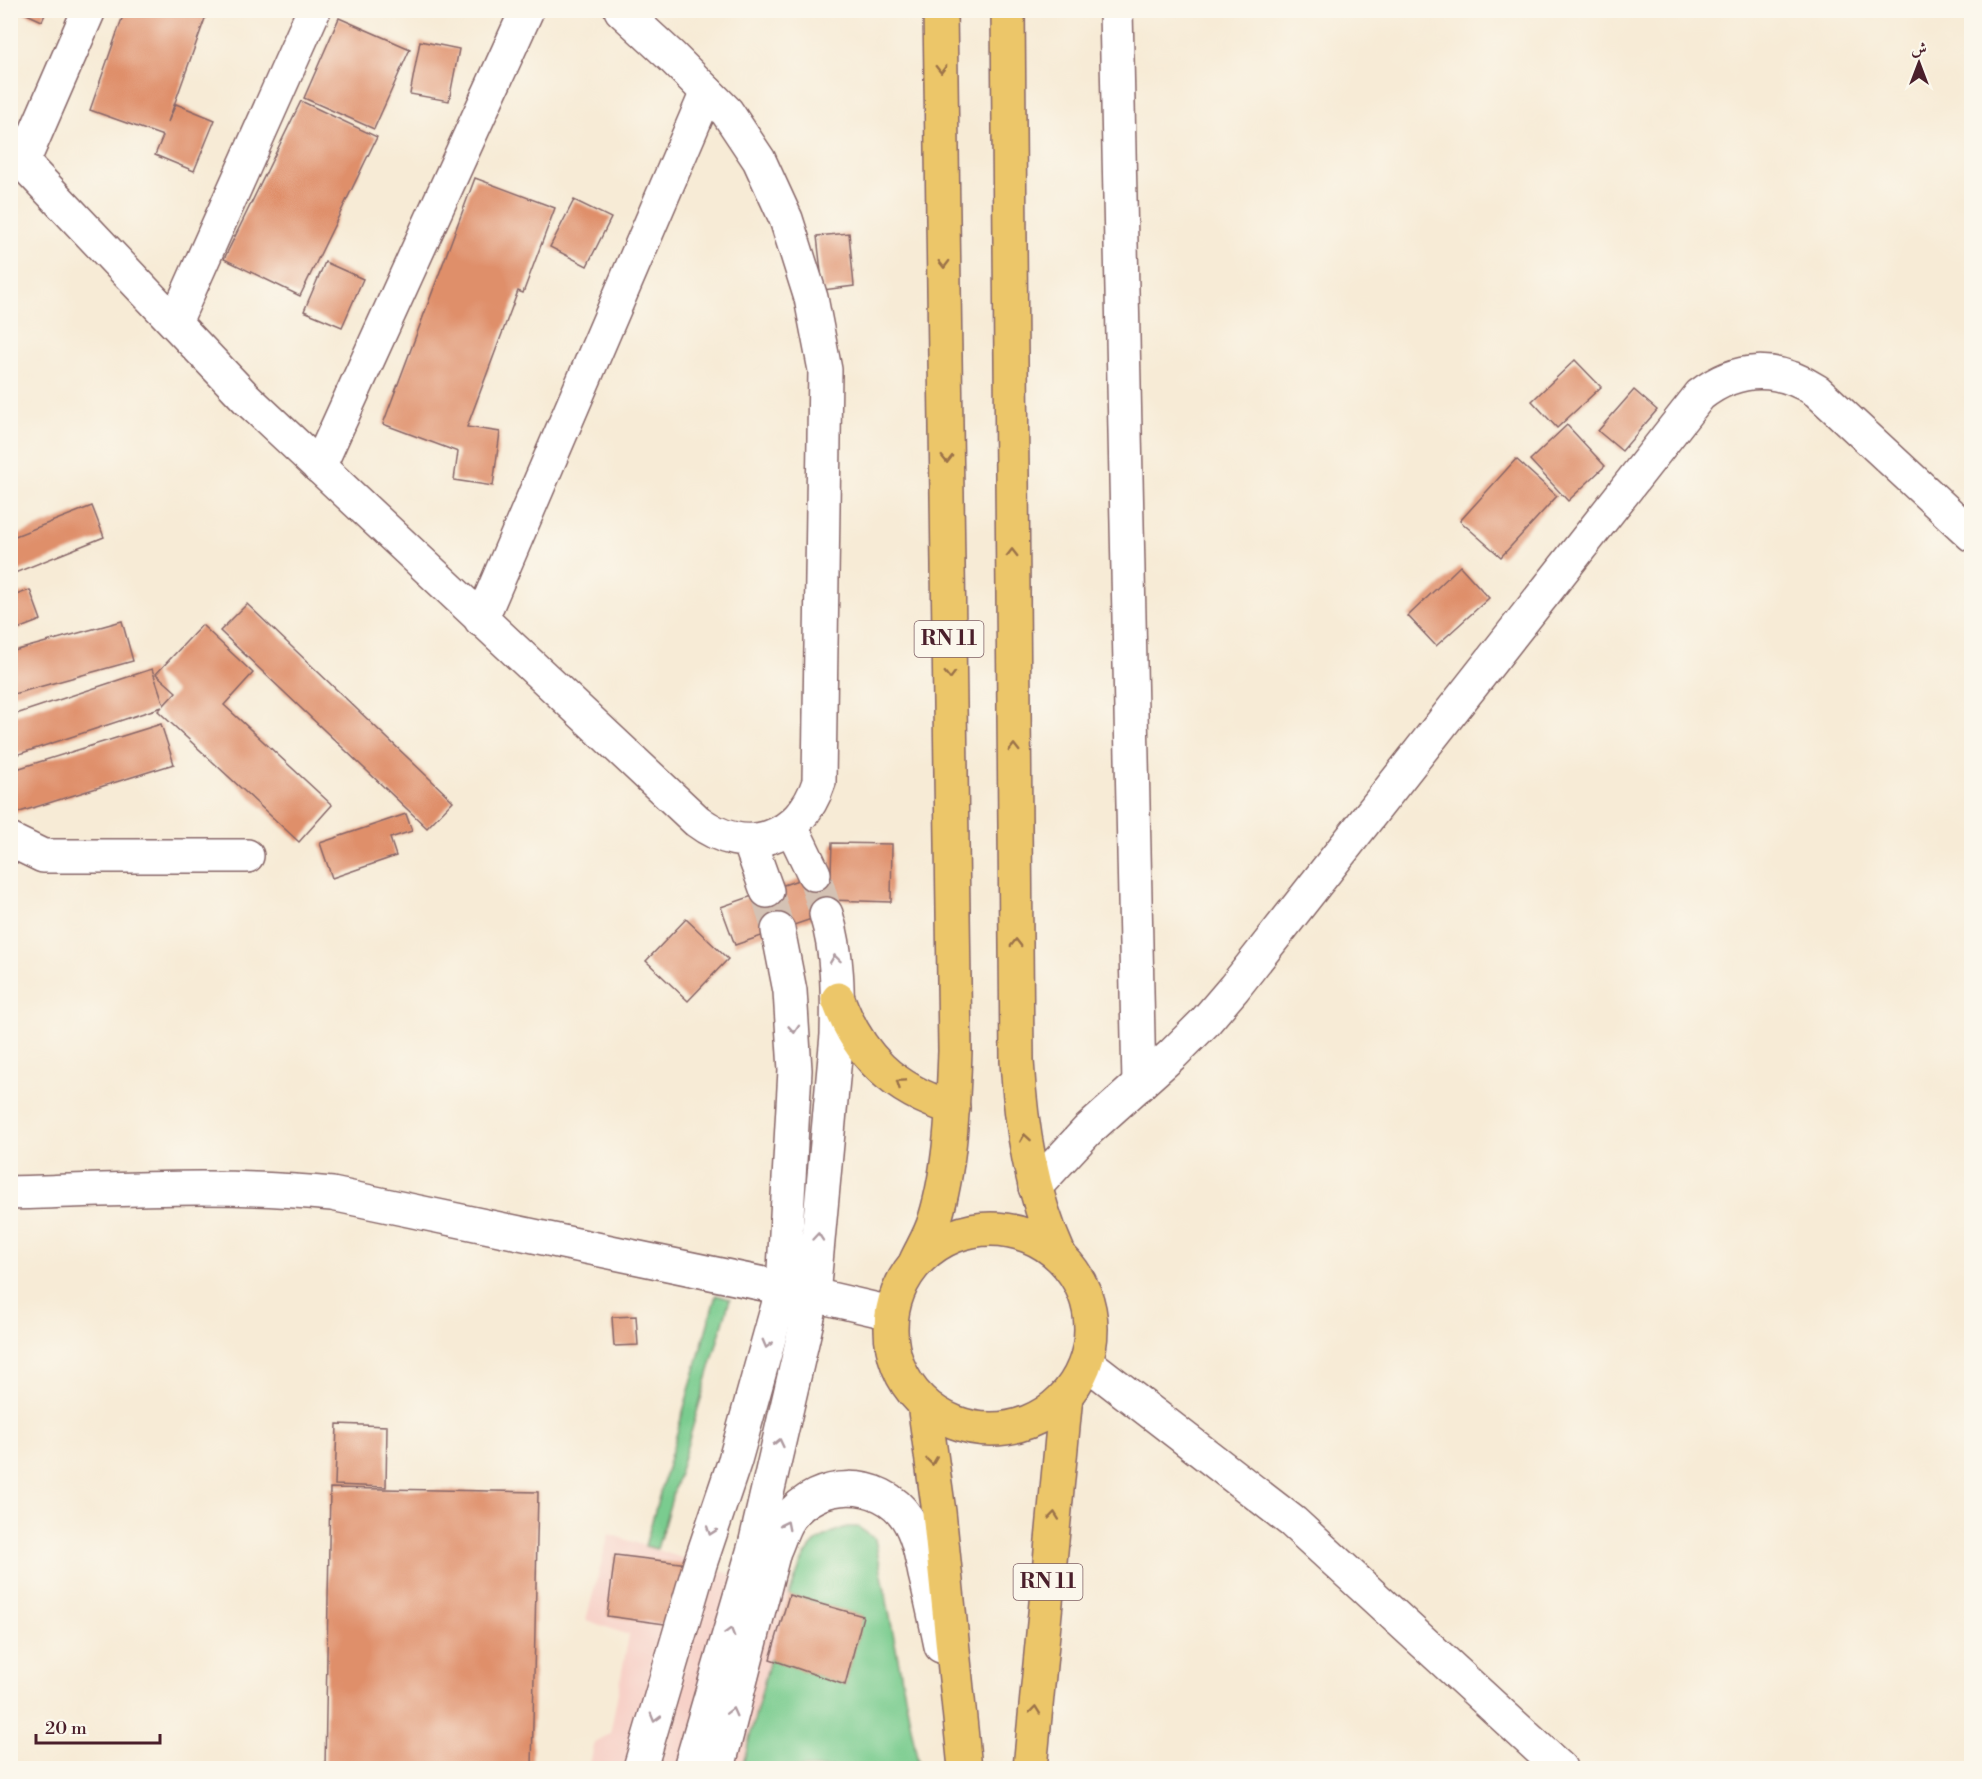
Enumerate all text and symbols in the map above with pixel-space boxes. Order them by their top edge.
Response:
north arrow [1889,33,1949,93]
text: ش [1911,39,1927,59]
one-way arrow [935,64,947,73]
one-way arrow [938,259,950,268]
one-way arrow [941,454,953,463]
one-way arrow [1006,549,1019,558]
road number: RN 11 [914,621,984,657]
one-way arrow [944,670,956,679]
one-way arrow [1008,744,1020,753]
one-way arrow [1010,939,1022,948]
one-way arrow [829,954,842,963]
one-way arrow [787,1025,800,1034]
one-way arrow [895,1080,906,1091]
one-way arrow [1019,1133,1031,1142]
one-way arrow [811,1232,824,1241]
one-way arrow [762,1338,774,1349]
one-way arrow [771,1438,784,1448]
one-way arrow [925,1457,937,1466]
one-way arrow [1047,1512,1060,1521]
one-way arrow [779,1520,791,1531]
one-way arrow [706,1525,719,1536]
road number: RN 11 [1014,1564,1082,1600]
one-way arrow [723,1627,735,1638]
one-way arrow [1028,1706,1041,1715]
scale bar [36,1707,160,1745]
one-way arrow [725,1707,738,1717]
one-way arrow [650,1712,662,1723]
text: 20 m [45,1717,87,1740]

